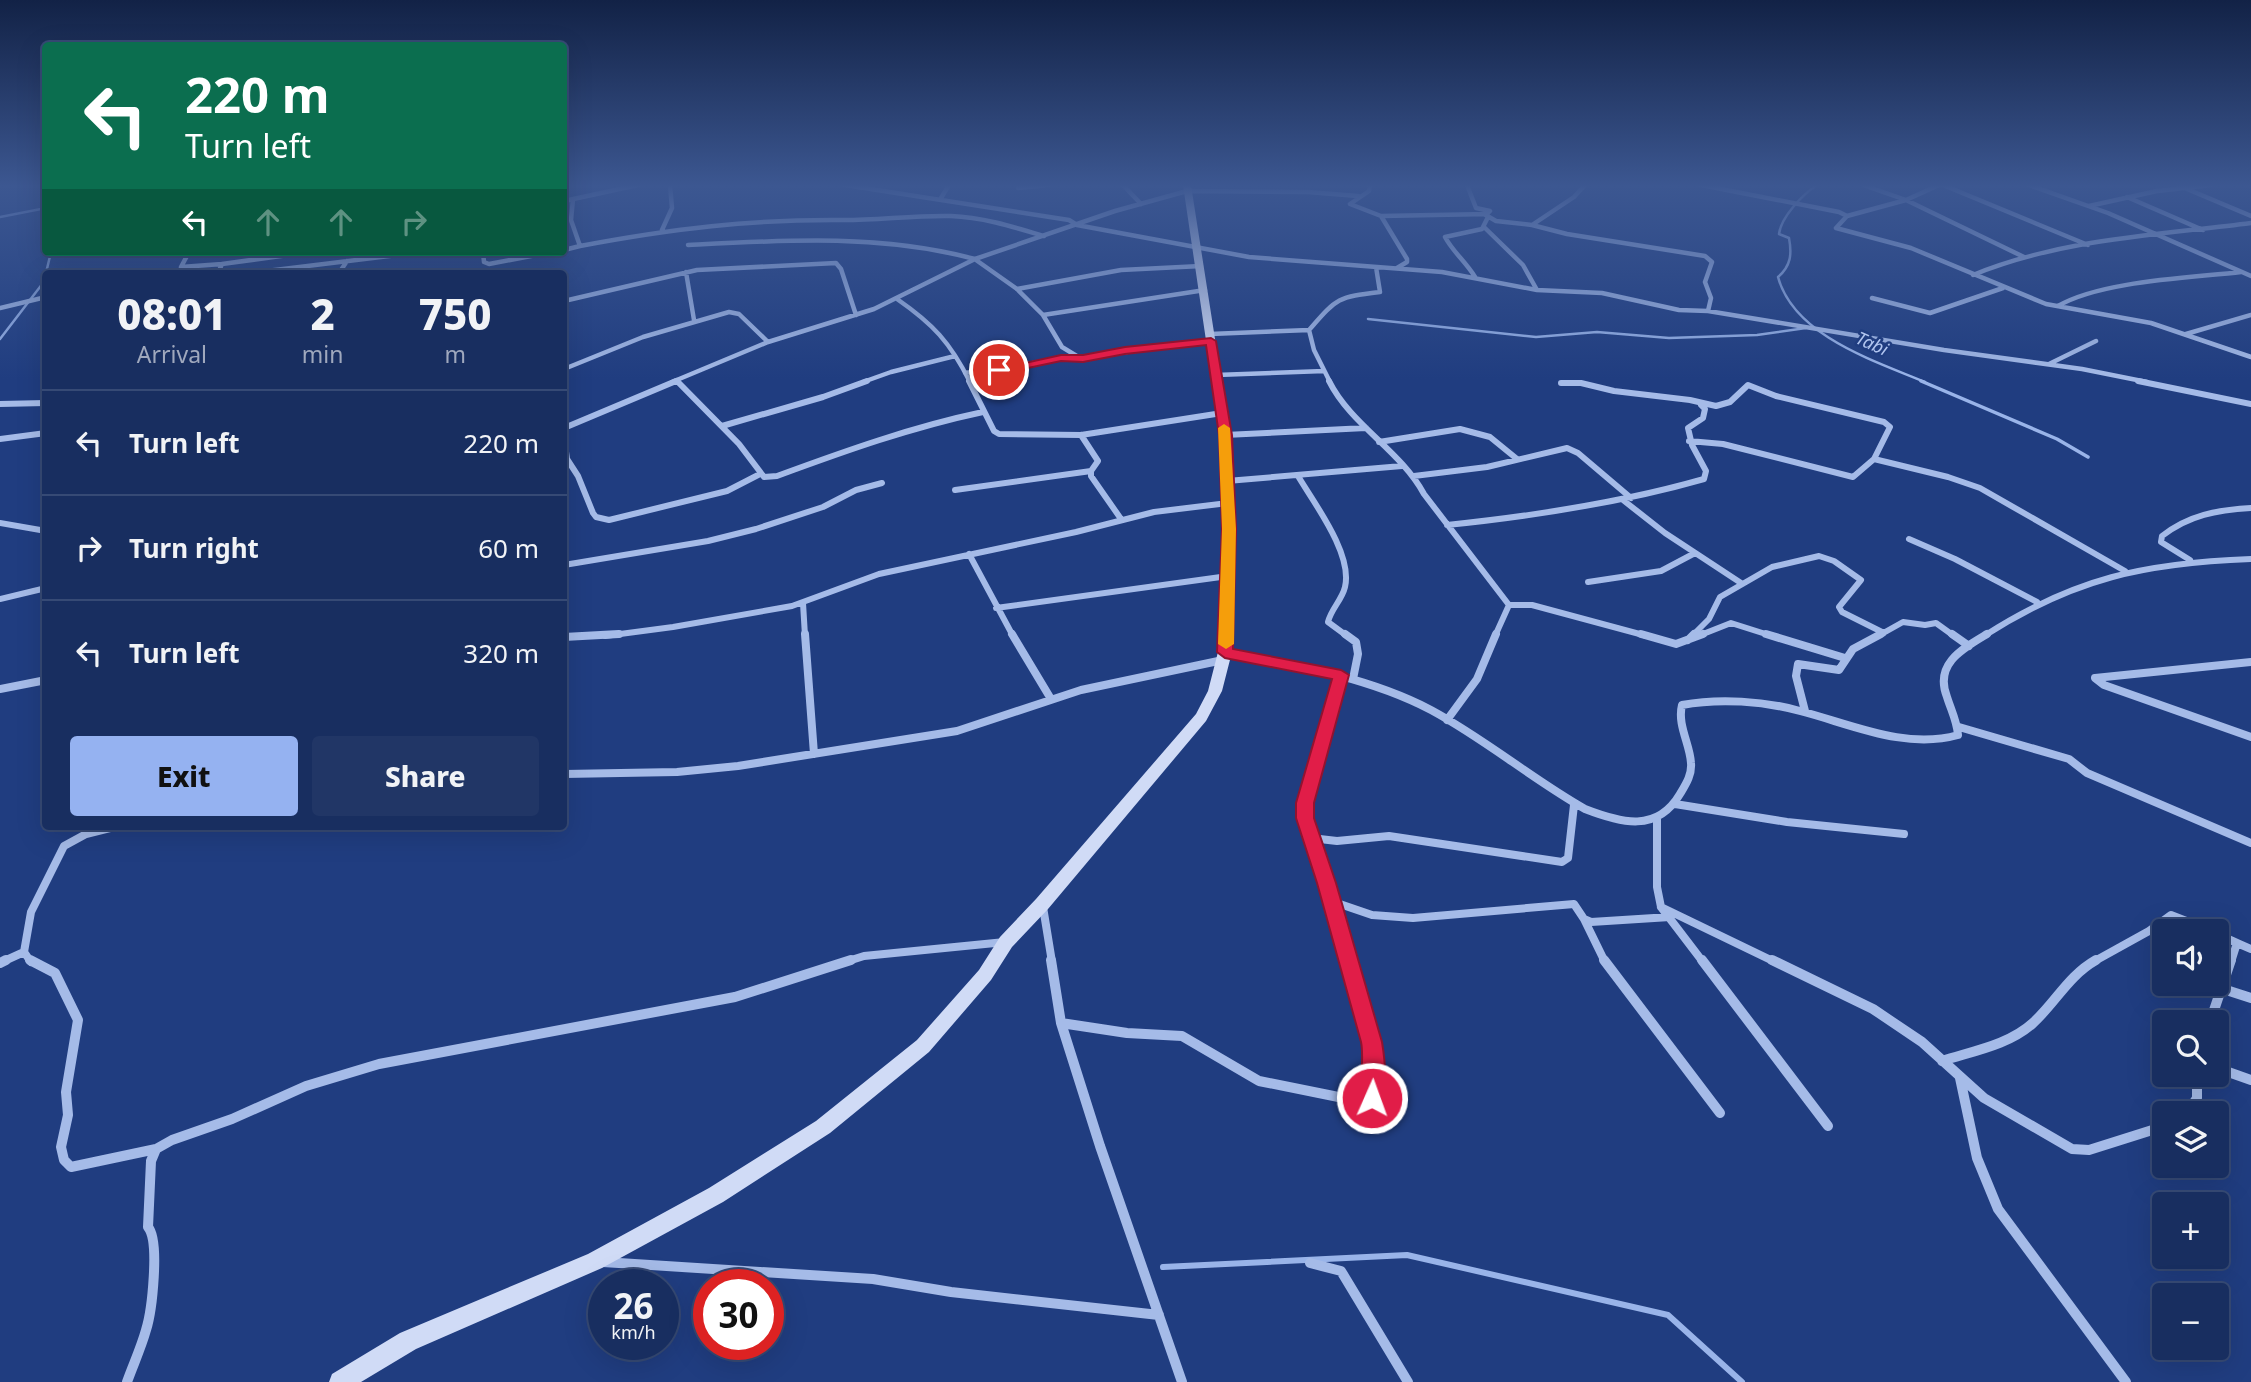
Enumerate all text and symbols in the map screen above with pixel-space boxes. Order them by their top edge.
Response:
text: 220 m [185,61,330,127]
icon: left [70,70,161,161]
text: Turn left [185,124,311,167]
icon: left [176,203,214,241]
icon: ahead [249,203,287,241]
icon: ahead [322,203,360,241]
icon: right [395,203,433,241]
text: 08:01 [117,285,226,342]
text: 2 [310,285,335,342]
text: 750 [419,285,492,342]
water label: Tabi [1853,325,1893,361]
text: Arrival [137,338,207,370]
text: min [302,338,343,370]
text: m [444,338,466,370]
pin [969,340,1029,400]
icon: arrive [980,351,1018,389]
icon: left [70,424,108,462]
text: Turn left [129,425,240,461]
text: 220 m [463,425,539,461]
icon: right [70,529,108,567]
text: Turn right [129,530,259,566]
text: 60 m [478,530,539,566]
icon: left [70,634,108,672]
text: Turn left [129,635,240,671]
text: 320 m [463,635,539,671]
button: Exit [70,736,298,816]
button: Share [312,736,539,816]
map controls [2152,919,2229,1360]
button: sound [2152,919,2229,996]
button: search [2152,1010,2229,1087]
position arrow [1335,1061,1409,1135]
button: layers [2152,1101,2229,1178]
button: + [2152,1192,2229,1269]
speed limit sign: 30 [693,1269,784,1360]
text: 26 [613,1282,654,1329]
button: − [2152,1283,2229,1360]
text: km/h [611,1320,656,1344]

